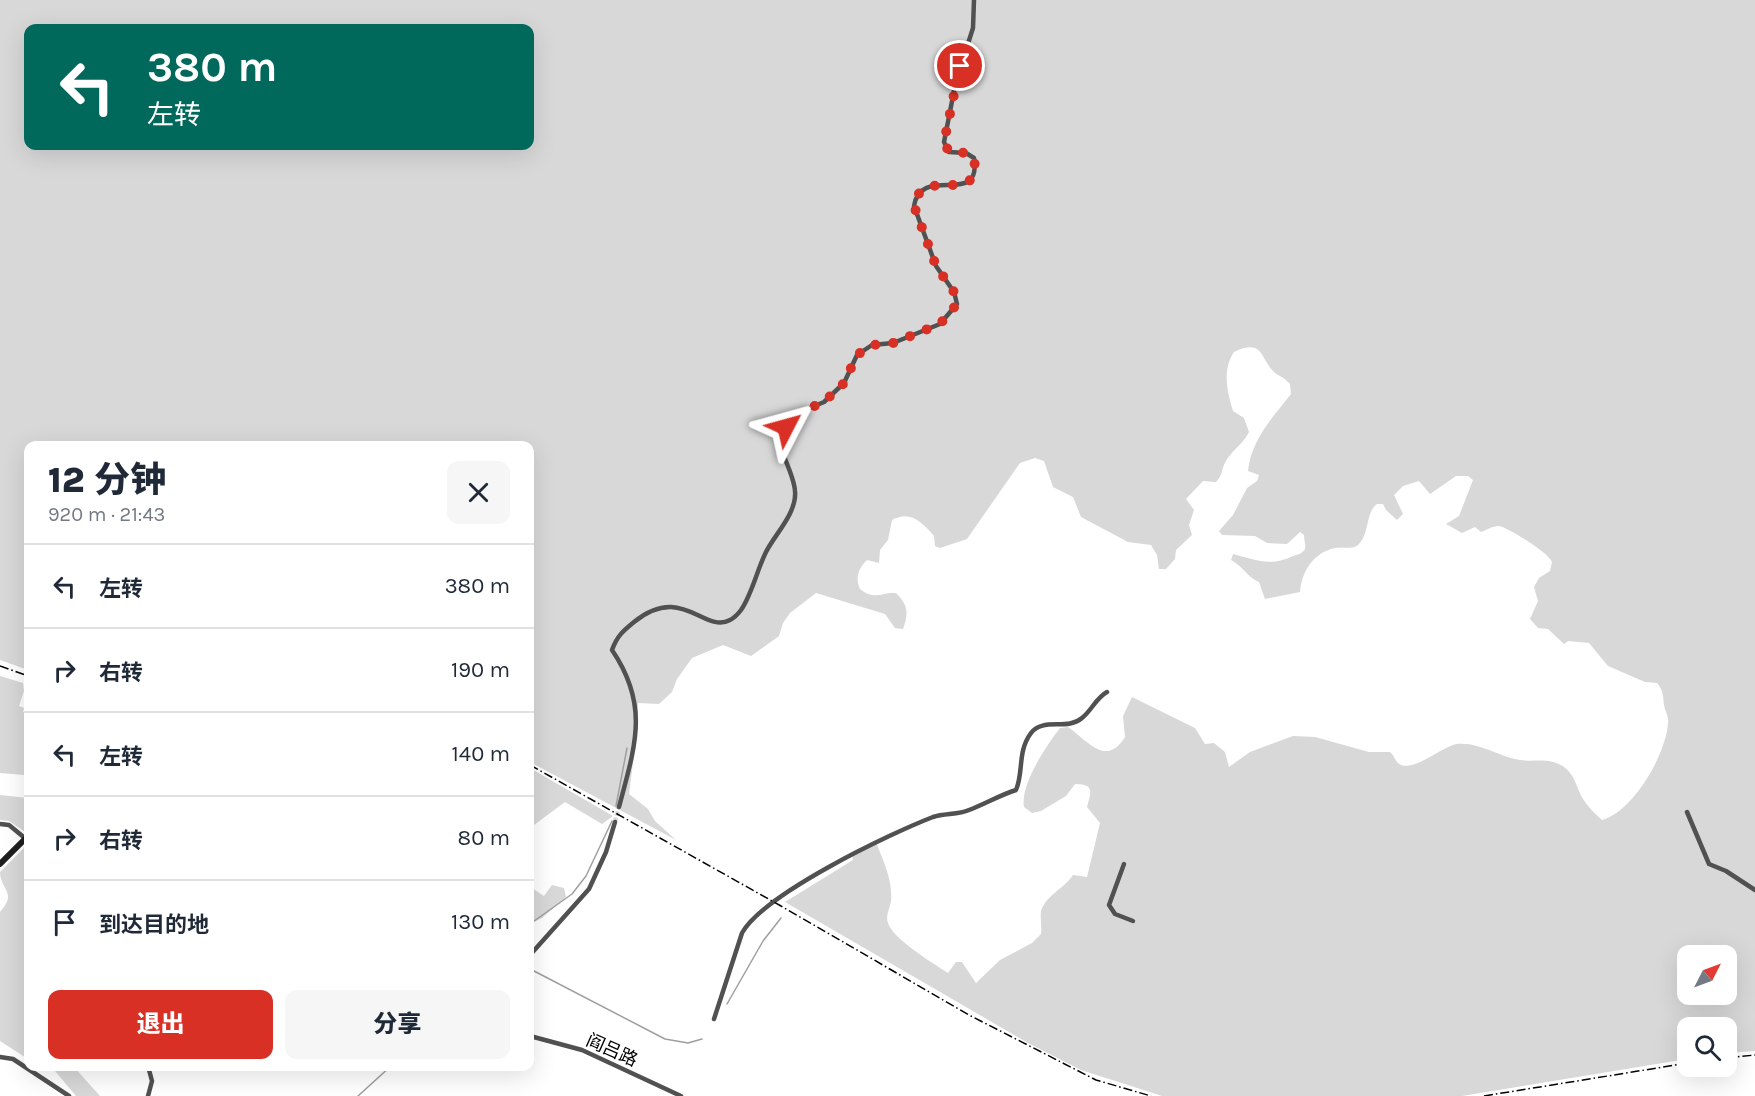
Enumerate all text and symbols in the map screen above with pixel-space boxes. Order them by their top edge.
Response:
pin [934,40,985,91]
text: 380 m [147,42,277,92]
icon: left [48,48,126,126]
icon: arrive [943,49,976,82]
text: 左转 [147,99,201,131]
position arrow [754,395,818,459]
text: 12 分钟 [48,459,166,501]
button: close [447,461,510,524]
text: 920 m · 21:43 [48,503,165,526]
icon: left [48,570,81,603]
text: 380 m [445,573,510,599]
text: 左转 [99,576,143,602]
icon: right [48,654,81,687]
text: 190 m [451,657,510,683]
text: 右转 [99,660,143,686]
icon: left [48,738,81,771]
text: 140 m [452,741,510,767]
text: 左转 [99,744,143,770]
icon: right [48,822,81,855]
text: 80 m [458,825,510,851]
text: 右转 [99,828,143,854]
icon: arrive [48,906,81,939]
text: 130 m [451,909,510,935]
text: 到达目的地 [99,912,209,938]
north arrow [1677,945,1737,1005]
map controls [1677,945,1737,1077]
button: 退出 [48,990,273,1059]
button: 分享 [285,990,510,1059]
button: search [1677,1017,1737,1077]
street label: 阎吕路 [583,1029,641,1071]

